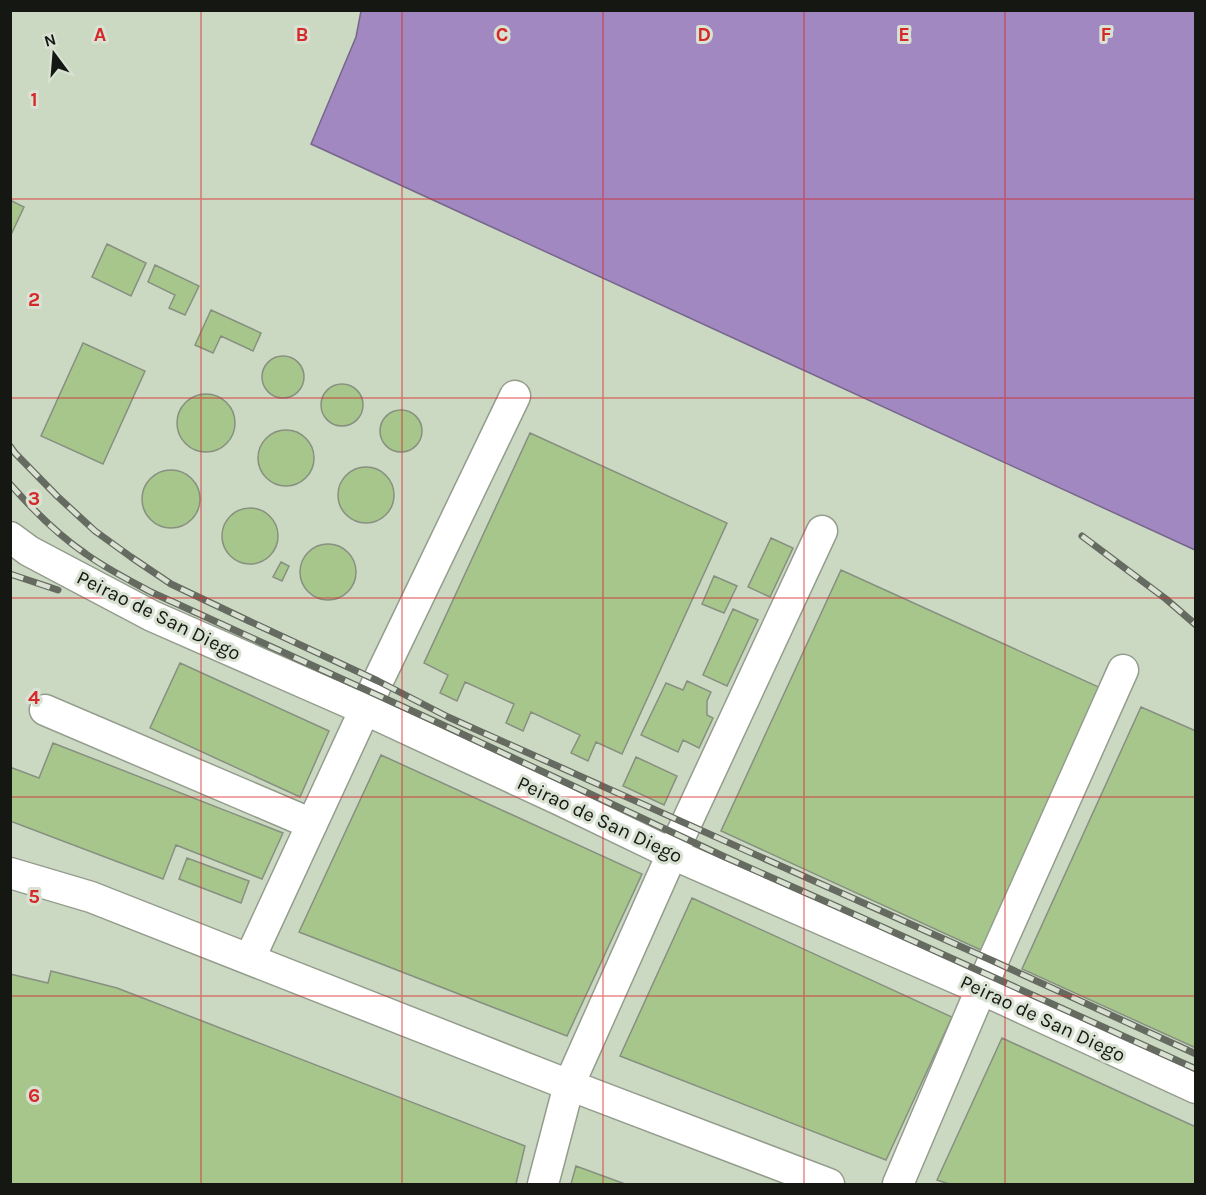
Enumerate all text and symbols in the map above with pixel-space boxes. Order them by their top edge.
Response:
text: A [94,23,107,46]
text: B [296,23,308,46]
text: C [496,23,508,46]
text: D [697,23,711,46]
text: E [898,23,910,46]
text: F [1101,23,1112,46]
north arrow [24,24,84,84]
text: N [42,29,58,51]
text: 1 [30,88,38,111]
text: 2 [28,288,40,311]
text: 3 [28,487,40,510]
street label: Peirao de San Diego [73,566,245,665]
text: 4 [28,686,40,709]
street label: Peirao de San Diego [514,771,686,868]
text: 5 [28,885,40,908]
street label: Peirao de San Diego [957,970,1129,1067]
text: 6 [28,1084,40,1107]

